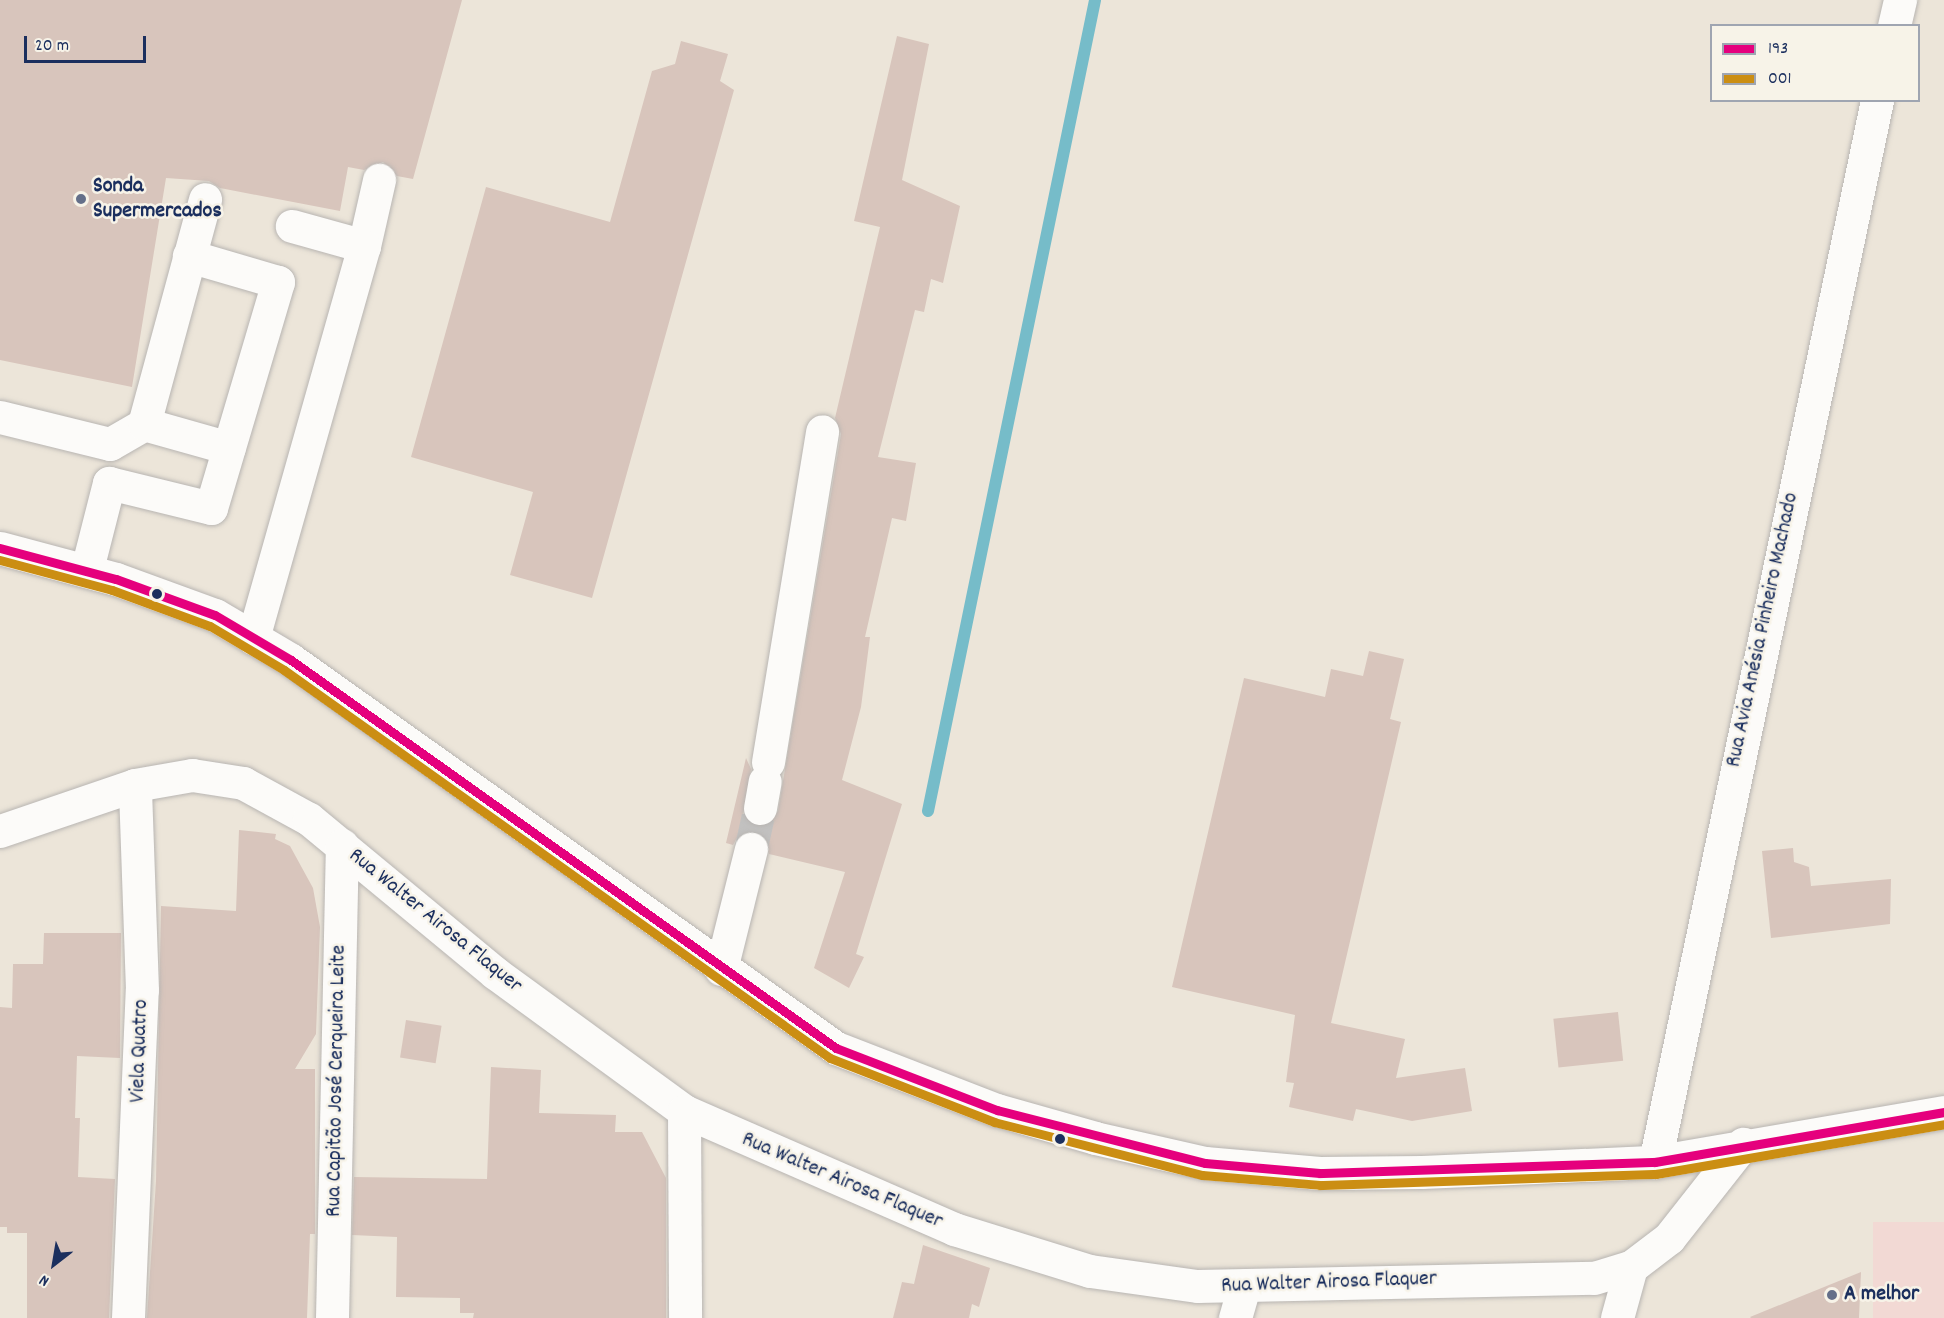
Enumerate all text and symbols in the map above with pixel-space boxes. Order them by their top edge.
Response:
scale bar [27,24,148,62]
legend [1710,24,1920,102]
text: 20 m [35,34,69,59]
text: 193 [1768,37,1788,62]
text: 001 [1768,67,1792,92]
place label: Sonda Supermercados [93,173,222,224]
marker: Sonda Supermercados [74,192,88,206]
street label: Rua Avia Anésia Pinheiro Machado [1721,490,1805,770]
unlabelled marker [151,588,163,600]
street label: Rua Walter Airosa Flaquer [343,843,527,999]
street label: Rua Capitão José Cerqueira Leite [321,945,353,1217]
street label: Viela Quatro [125,999,155,1103]
street label: Rua Walter Airosa Flaquer [738,1127,946,1235]
unlabelled marker [1054,1133,1066,1145]
north arrow [24,1234,84,1294]
street label: Rua Walter Airosa Flaquer [1221,1266,1437,1300]
text: N [35,1268,54,1292]
place label: A melhor [1844,1282,1919,1308]
marker: A melhor [1825,1288,1839,1302]

